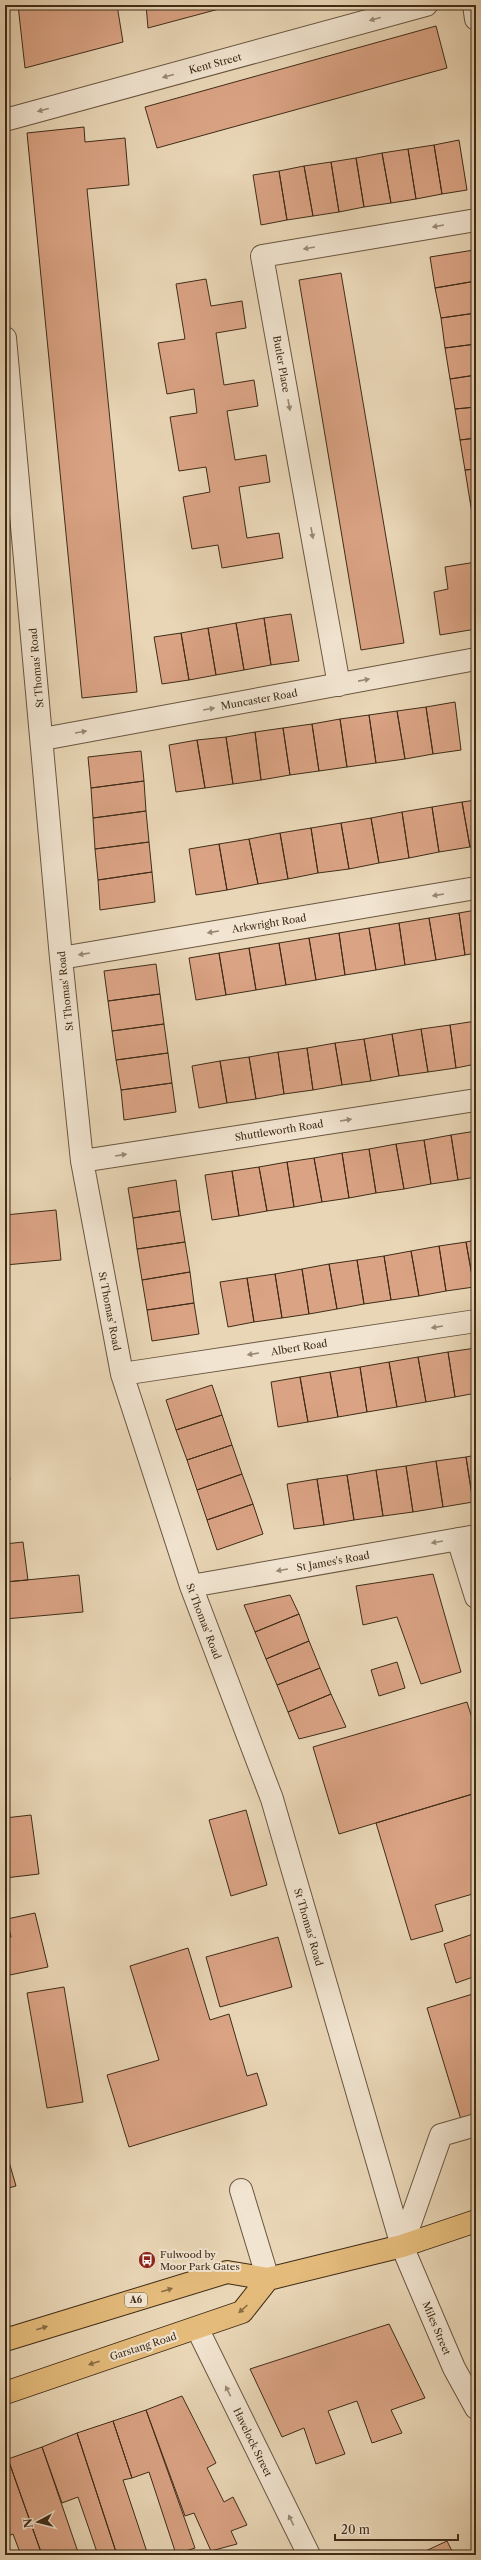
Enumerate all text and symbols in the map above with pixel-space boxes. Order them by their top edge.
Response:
one-way arrow [368,16,380,22]
street label: Kent Street [187,50,243,77]
one-way arrow [162,73,174,79]
one-way arrow [37,107,49,113]
one-way arrow [431,223,444,229]
one-way arrow [303,245,315,251]
street label: Butler Place [270,335,293,394]
one-way arrow [286,399,292,412]
one-way arrow [309,527,315,540]
street label: St Thomas' Road [27,627,46,708]
one-way arrow [358,677,370,683]
street label: Muncaster Road [220,686,298,713]
one-way arrow [203,705,215,711]
one-way arrow [75,729,87,735]
one-way arrow [431,892,444,898]
street label: Arkwright Road [230,911,307,936]
one-way arrow [207,929,219,935]
street label: St Thomas' Road [55,950,76,1032]
one-way arrow [78,951,90,957]
street label: Shuttleworth Road [234,1117,324,1144]
one-way arrow [340,1117,352,1123]
one-way arrow [114,1152,127,1158]
street label: St Thomas' Road [95,1270,124,1352]
one-way arrow [431,1324,444,1330]
street label: Albert Road [269,1337,328,1359]
one-way arrow [247,1351,260,1357]
one-way arrow [431,1539,444,1545]
street label: St James's Road [296,1549,371,1574]
one-way arrow [276,1567,288,1573]
street label: St Thomas' Road [183,1581,224,1661]
street label: St Thomas' Road [291,1887,326,1967]
place label: Fulwood by Moor Park Gates [160,2248,240,2273]
bus stop icon: Fulwood by Moor Park Gates [137,2250,157,2270]
one-way arrow [161,2287,173,2293]
road number: A6 [125,2293,147,2307]
street label: Miles Street [419,2299,454,2357]
one-way arrow [238,2304,248,2313]
one-way arrow [37,2325,49,2331]
street label: Garstang Road [108,2330,178,2363]
one-way arrow [87,2360,99,2366]
one-way arrow [225,2385,231,2396]
street label: Havelock Street [230,2406,275,2479]
north arrow [18,2502,58,2542]
one-way arrow [288,2514,294,2526]
scale bar [335,2516,458,2542]
text: N [20,2517,36,2529]
text: 20 m [341,2522,370,2537]

